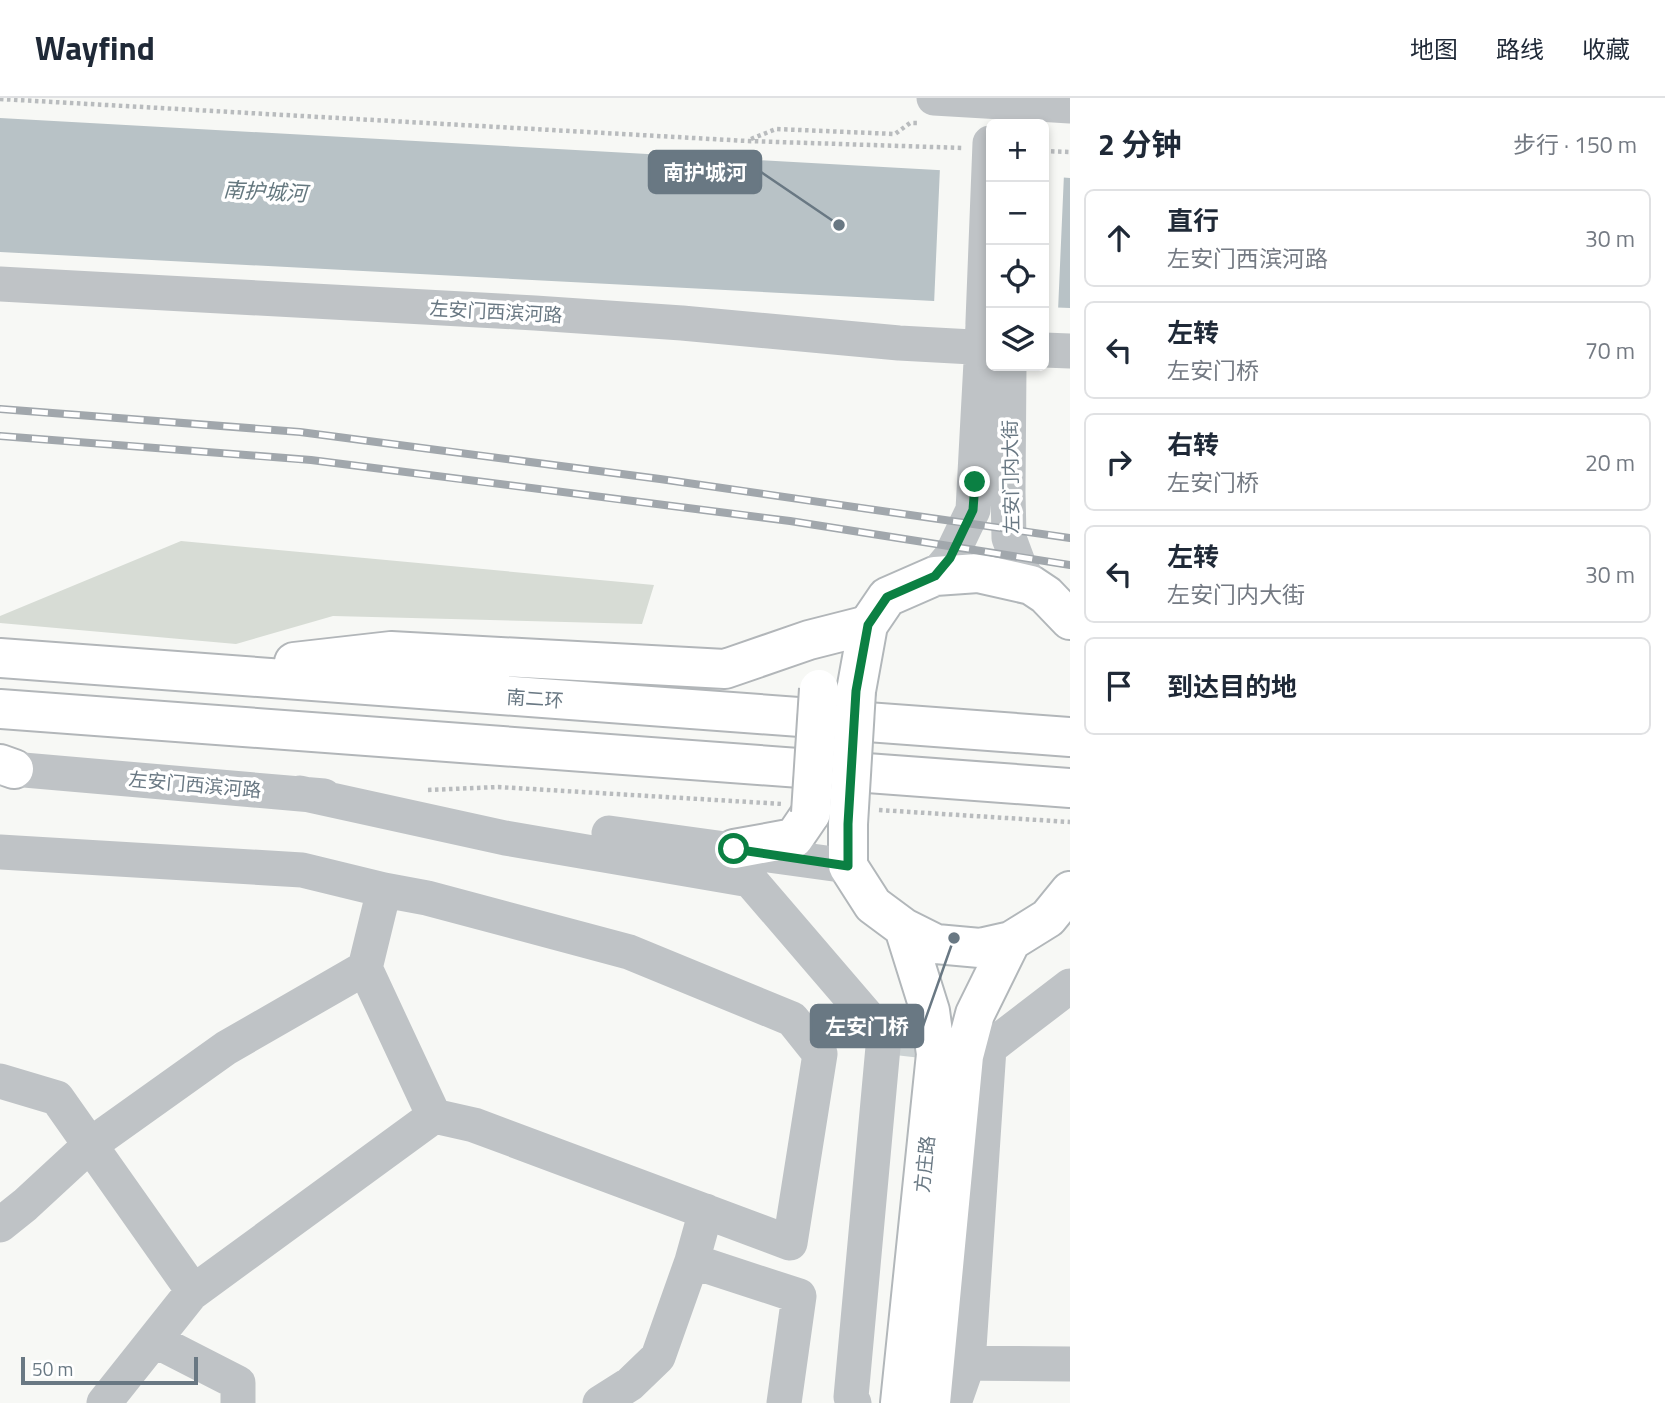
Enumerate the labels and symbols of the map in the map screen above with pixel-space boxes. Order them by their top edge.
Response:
callout: 南护城河 [649,151,761,193]
text: 南护城河 [663,156,747,188]
water label: 南护城河 [222,173,312,209]
street label: 左安门西滨河路 [429,293,563,329]
street label: 左安门内大街 [995,420,1025,534]
route end [959,466,990,497]
street label: 南二环 [506,682,564,714]
street label: 左安门西滨河路 [127,764,263,804]
route start [718,833,749,864]
callout: 左安门桥 [811,1005,923,1047]
text: 左安门桥 [825,1010,909,1042]
street label: 方庄路 [907,1134,941,1194]
scale bar [21,1354,198,1386]

